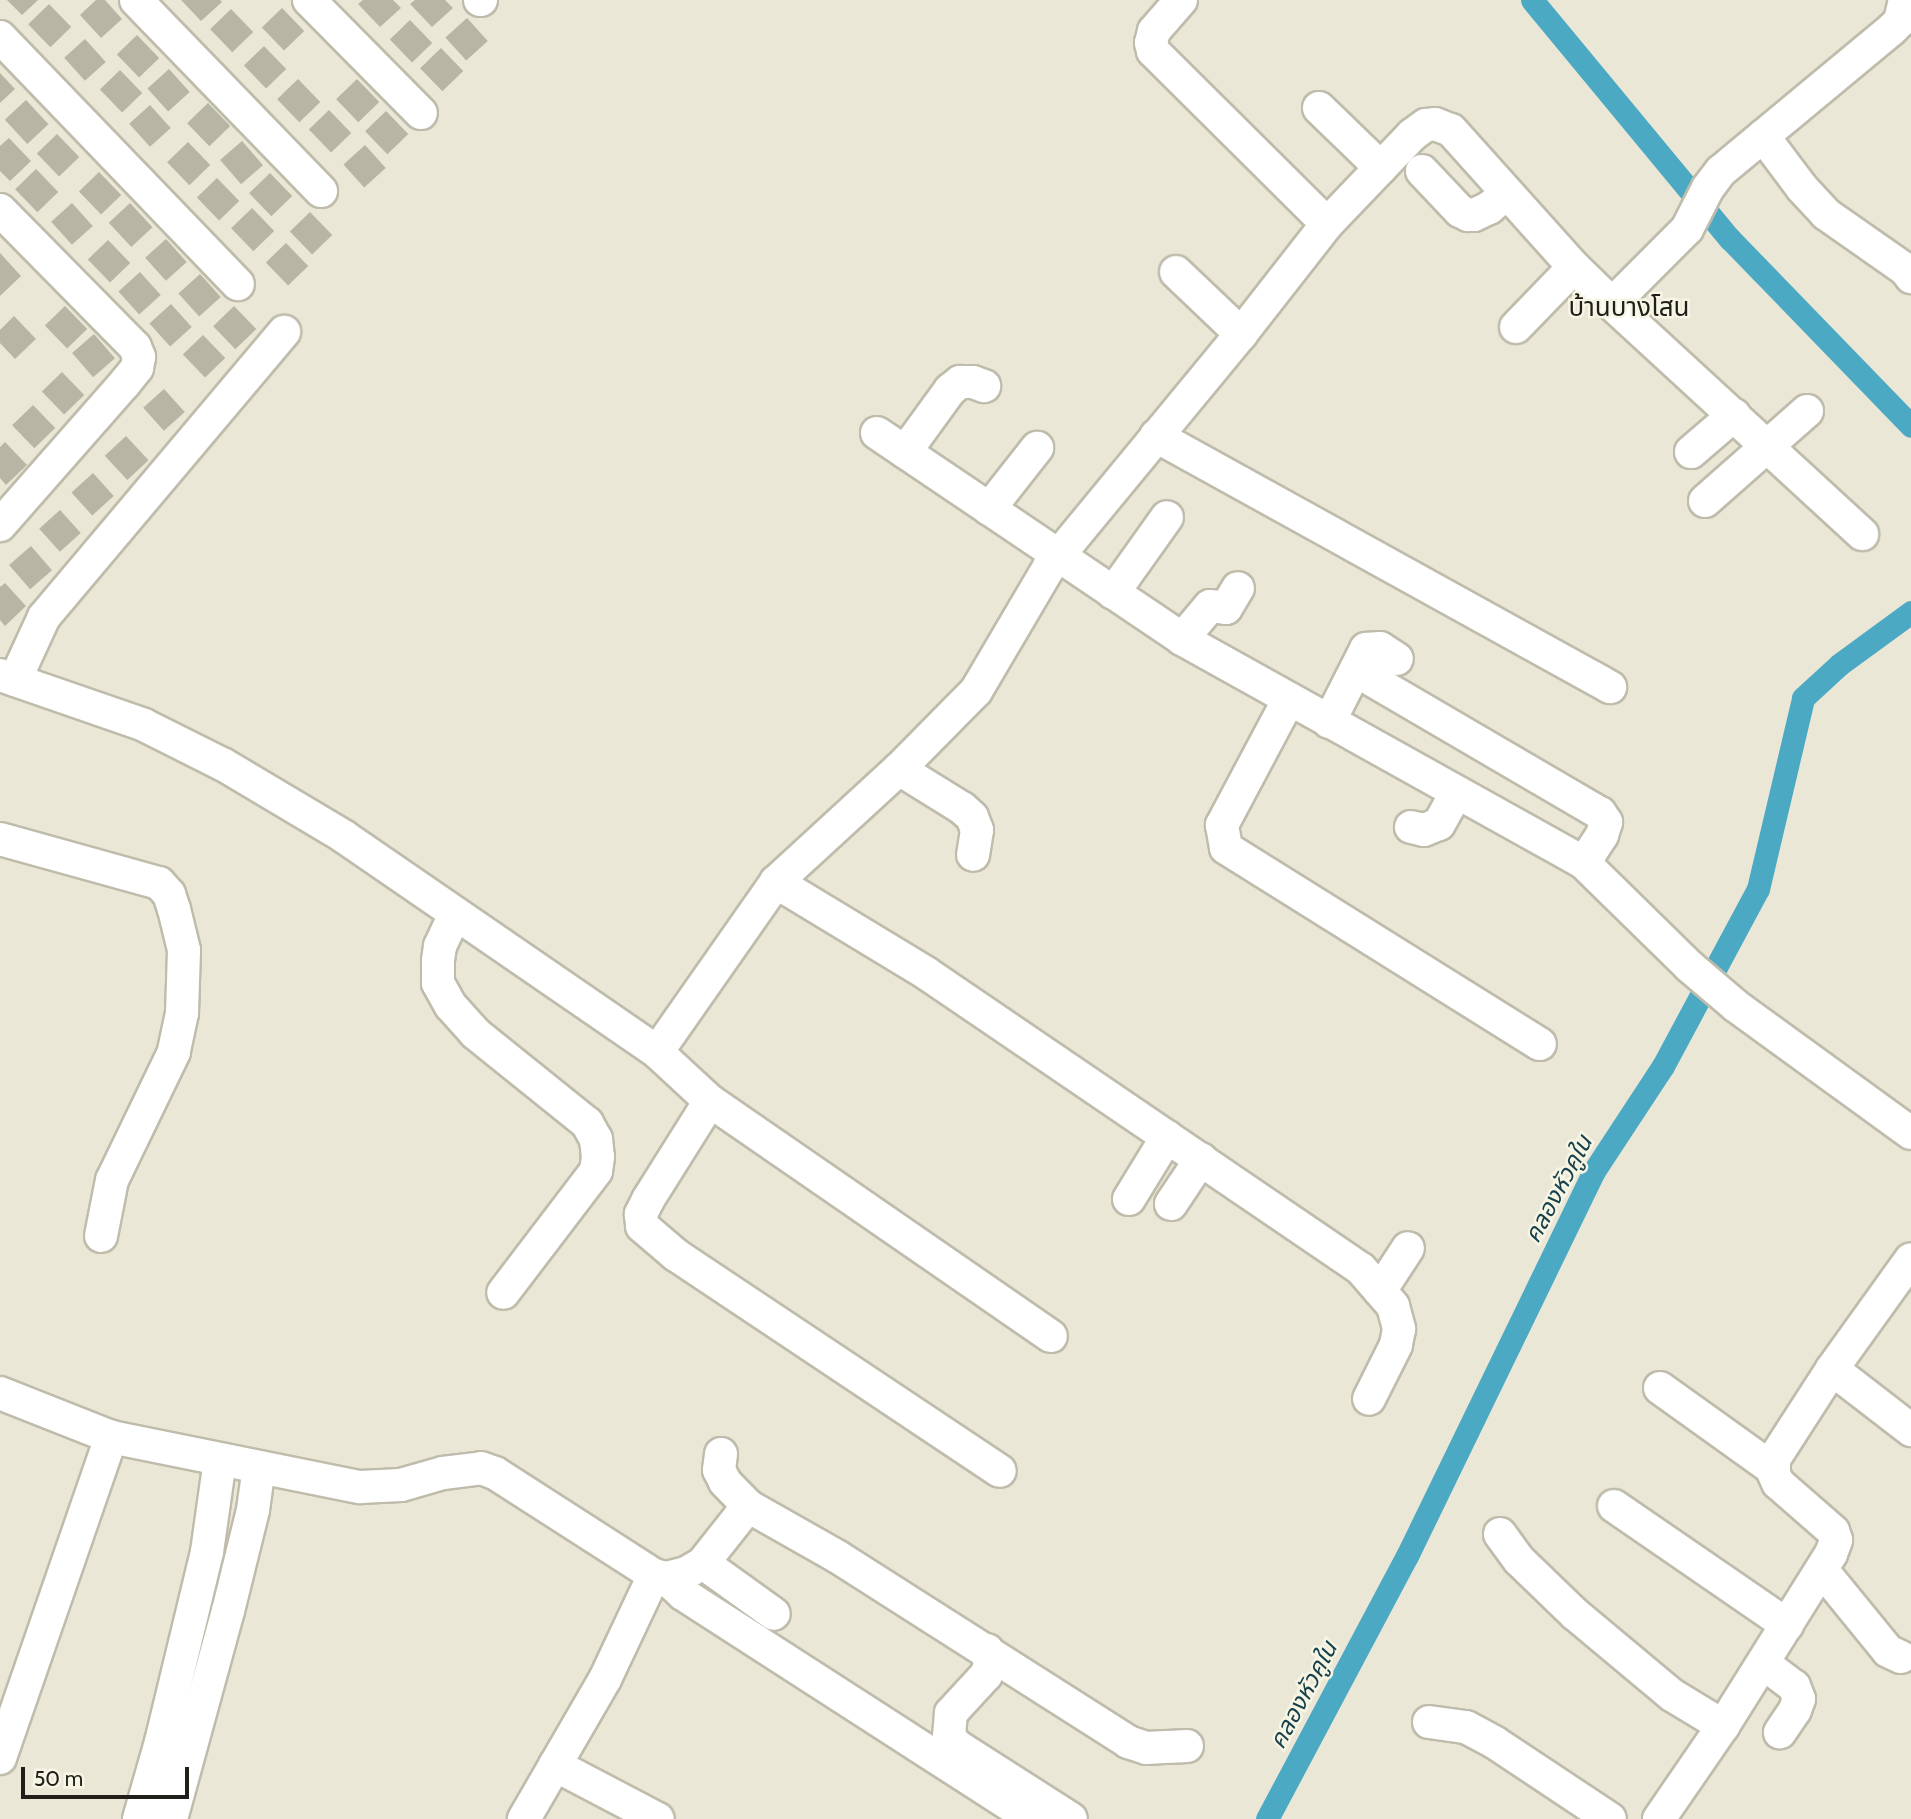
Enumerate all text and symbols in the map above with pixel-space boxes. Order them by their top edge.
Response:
district label: บ้านบางโสน [1569,292,1689,324]
water label: คลองหัวคูใน [1518,1130,1598,1248]
water label: คลองหัวคูใน [1263,1636,1343,1754]
scale bar [24,1752,192,1796]
text: 50 m [34,1766,83,1791]

